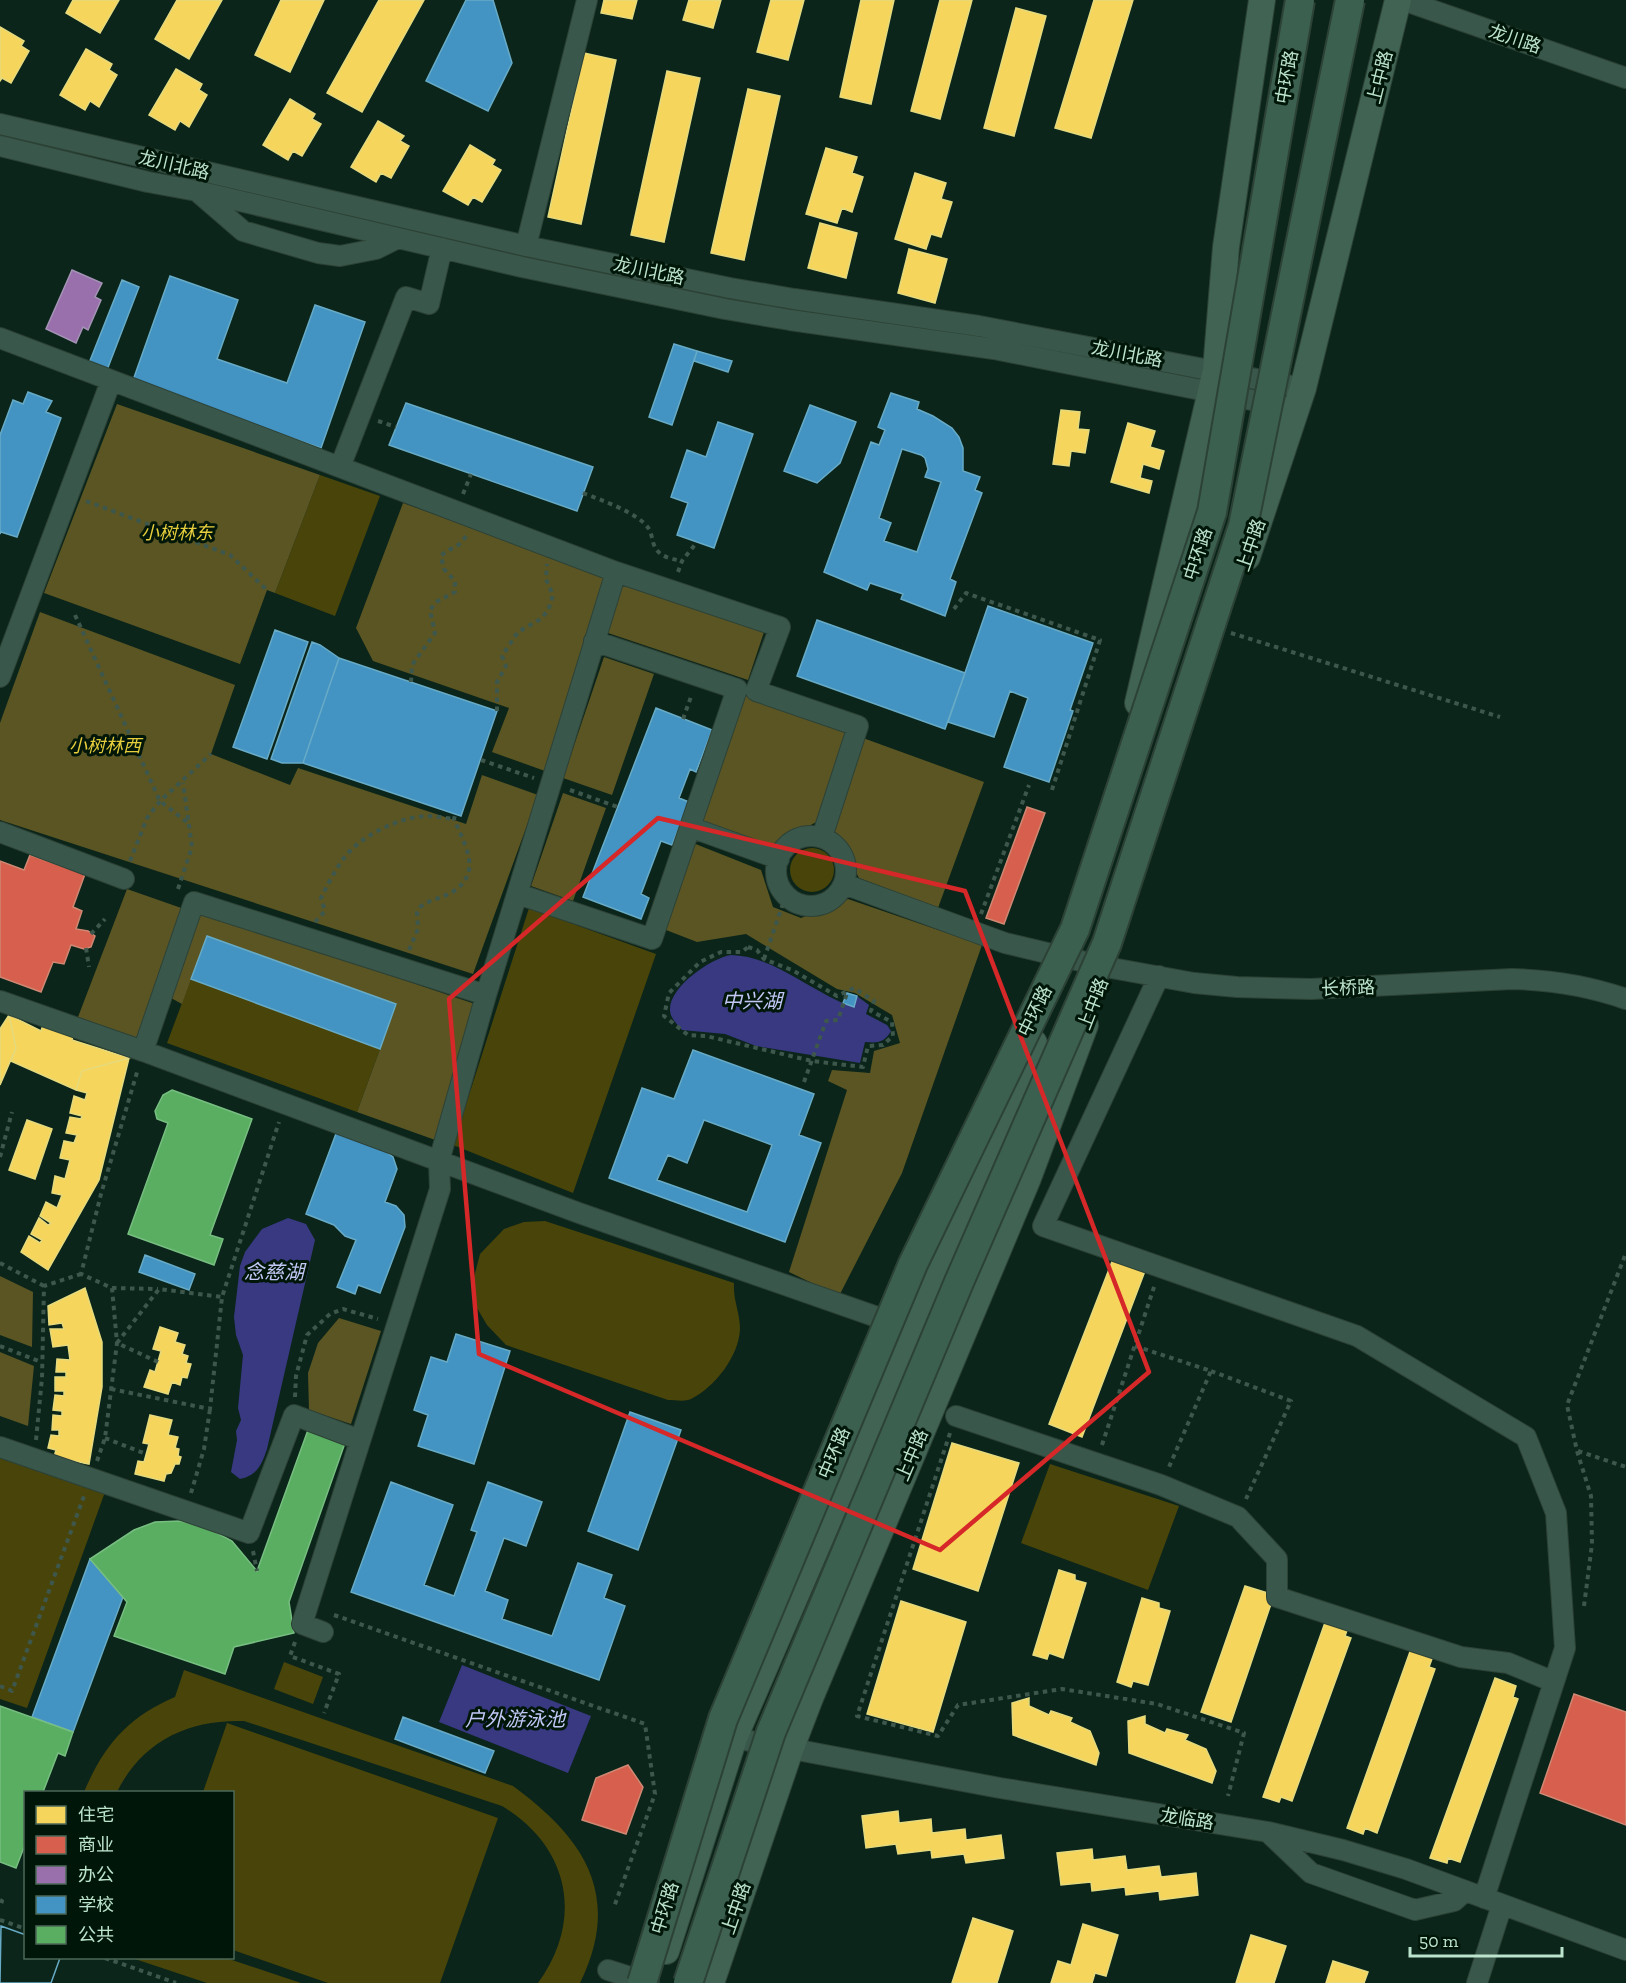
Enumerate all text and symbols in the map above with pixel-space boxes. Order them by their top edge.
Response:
street label: 龙川路 [1486,20,1544,58]
street label: 上中路 [1363,48,1397,106]
street label: 中环路 [1271,49,1303,105]
street label: 龙川北路 [136,146,212,184]
street label: 龙川北路 [611,253,687,289]
street label: 龙川北路 [1090,336,1164,372]
street label: 上中路 [1232,516,1270,574]
park label: 小树林东 [141,522,215,544]
street label: 中环路 [1179,525,1217,583]
park label: 小树林西 [69,735,144,757]
street label: 上中路 [1073,975,1113,1033]
street label: 长桥路 [1321,976,1375,1000]
street label: 中环路 [1013,982,1057,1040]
water label: 中兴湖 [722,989,785,1013]
water label: 念慈湖 [244,1260,307,1284]
street label: 中环路 [813,1424,855,1482]
street label: 上中路 [891,1426,933,1484]
water label: 户外游泳池 [465,1707,567,1731]
legend [24,1791,234,1959]
text: 住宅 [78,1804,114,1826]
street label: 龙临路 [1159,1804,1215,1834]
text: 商业 [78,1834,114,1856]
text: 办公 [78,1864,114,1886]
street label: 中环路 [647,1879,683,1937]
street label: 上中路 [717,1879,755,1937]
text: 学校 [78,1894,114,1916]
scale bar [1410,1920,1562,1958]
text: 公共 [78,1924,114,1946]
text: 50 m [1419,1930,1459,1952]

